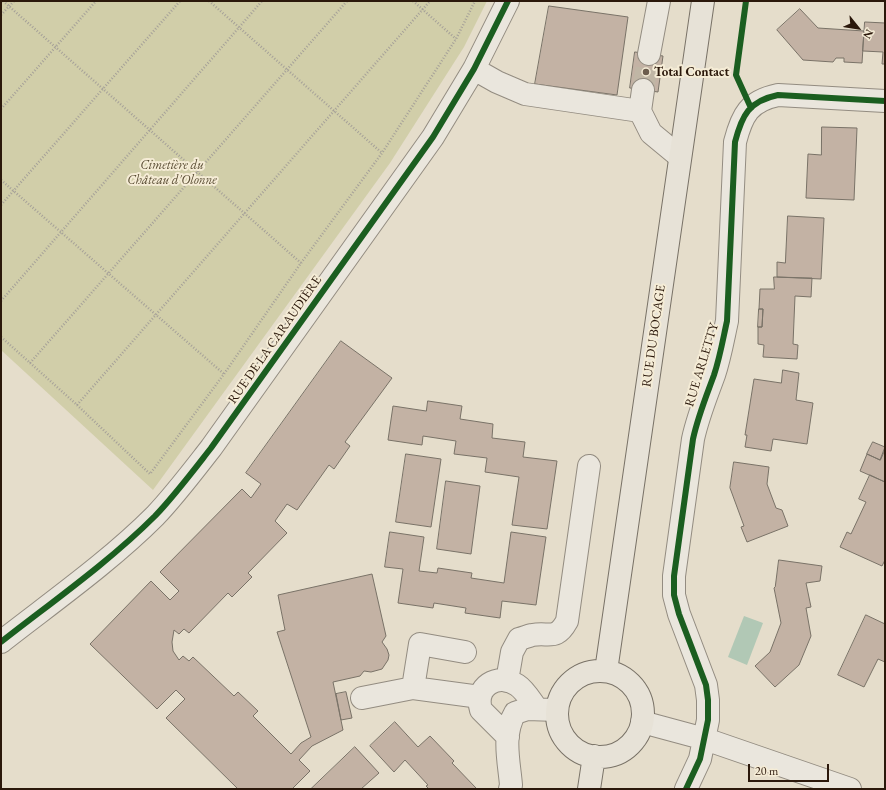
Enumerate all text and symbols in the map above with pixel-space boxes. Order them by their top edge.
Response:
north arrow [838,8,878,48]
text: N [860,27,877,41]
place label: Total Contact [654,64,729,80]
marker: Total Contact [641,67,651,77]
park label: Cimetière du Château d'Olonne [127,157,217,188]
street label: RUE DE LA CARAUDIÈRE [225,273,325,407]
street label: RUE DU BOCAGE [639,284,669,388]
street label: RUE ARLETTY [682,321,722,409]
scale bar [750,756,831,782]
text: 20 m [755,763,778,779]

